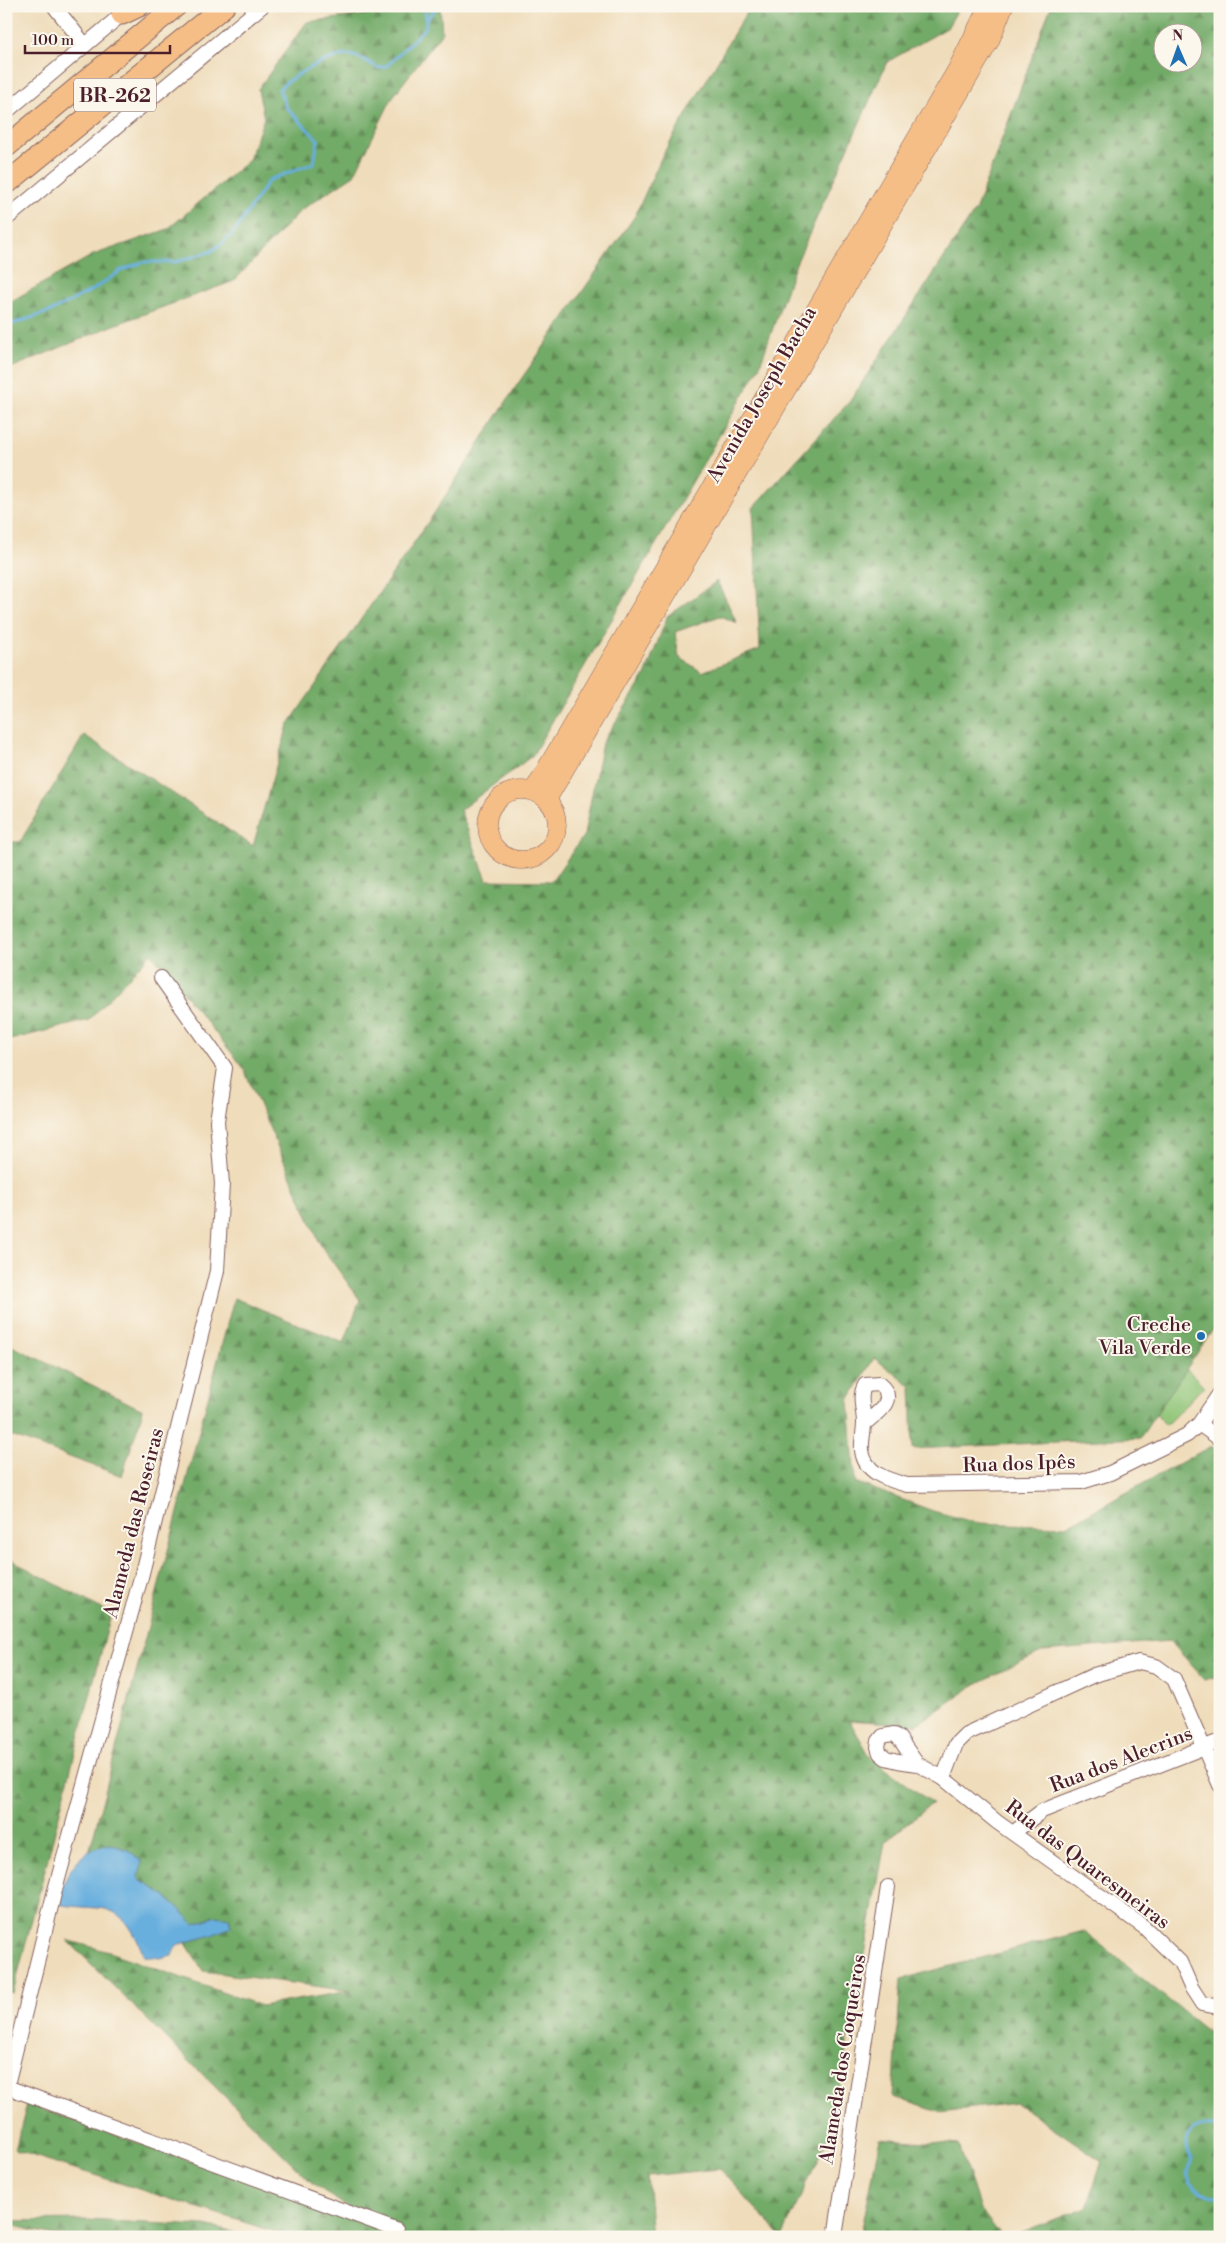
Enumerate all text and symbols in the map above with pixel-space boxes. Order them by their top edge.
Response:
scale bar [25,22,170,54]
north arrow [1154,22,1204,72]
text: N [1172,27,1183,45]
text: 100 m [32,31,74,50]
road number: BR-262 [74,78,156,112]
street label: Avenida Joseph Bacha [701,302,823,488]
place label: Creche Vila Verde [1097,1313,1191,1361]
marker: Creche Vila Verde [1195,1330,1207,1342]
street label: Alameda das Roseiras [98,1426,170,1622]
street label: Rua dos Ipês [962,1450,1076,1479]
street label: Rua dos Alecrins [1047,1722,1197,1799]
street label: Rua das Quaresmeiras [1000,1795,1174,1935]
street label: Alameda dos Coqueiros [814,1952,872,2167]

